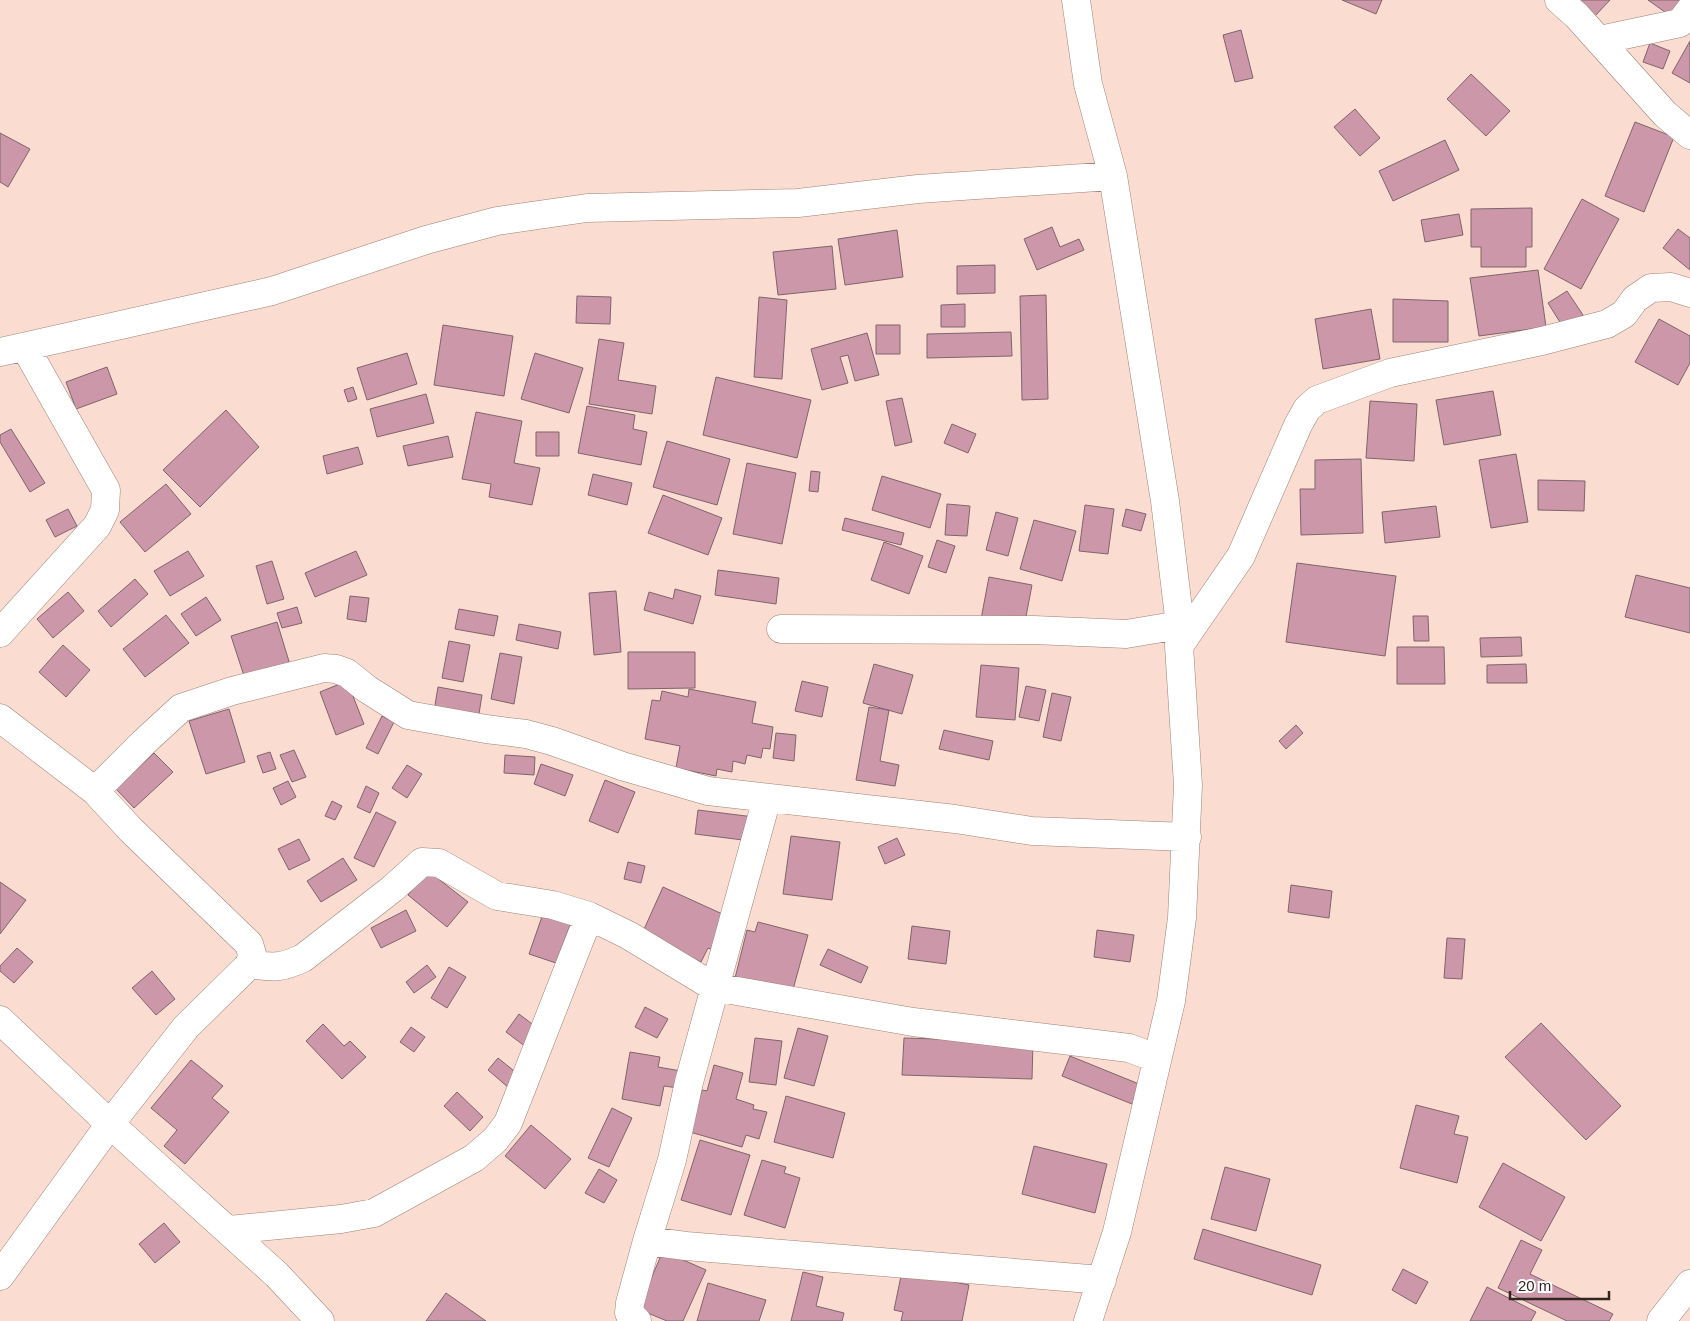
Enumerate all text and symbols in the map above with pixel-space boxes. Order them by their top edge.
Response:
scale bar [1510,1268,1609,1300]
text: 20 m [1518,1277,1551,1294]

